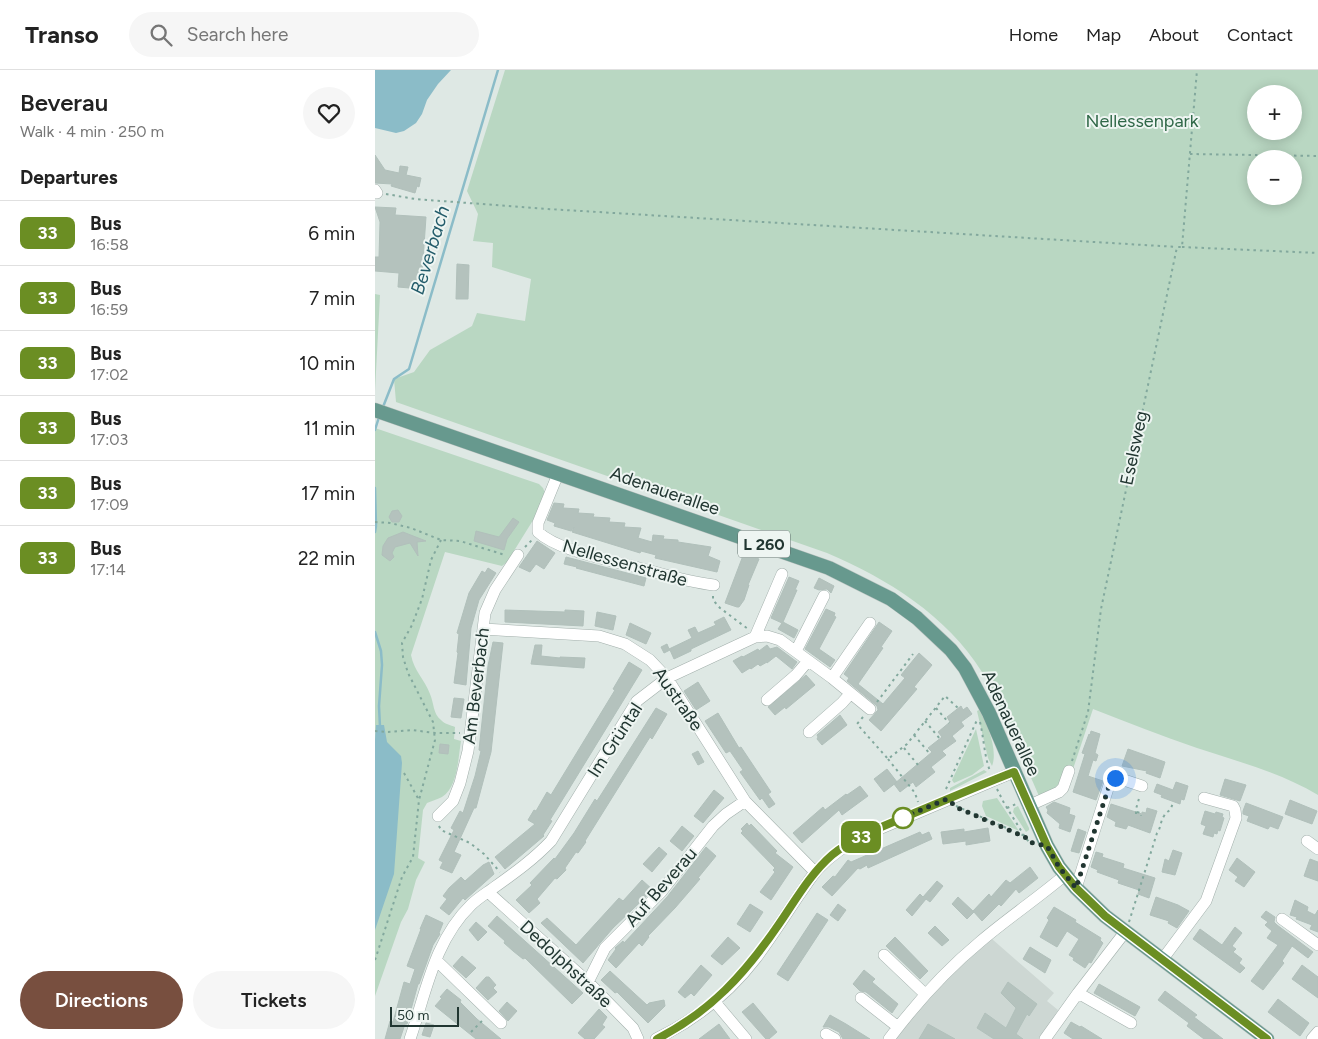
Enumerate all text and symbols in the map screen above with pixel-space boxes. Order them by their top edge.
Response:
search box [129,12,479,57]
text: Transo [25,20,99,49]
icon: search [147,21,175,49]
text: Search here [187,23,288,46]
text: Home [1009,24,1058,46]
text: Map [1086,24,1121,46]
text: About [1149,24,1199,46]
text: Contact [1227,24,1293,46]
map controls [1247,85,1302,205]
button: + [1247,85,1302,140]
button: heart [303,87,355,139]
text: Beverau [20,88,108,117]
park label: Nellessenpark [1086,110,1199,132]
text: Walk · 4 min · 250 m [20,122,164,141]
button: − [1247,150,1302,205]
text: Departures [20,166,118,189]
water label: Beverbach [406,202,455,297]
text: Bus [90,212,121,235]
text: 33 [37,222,58,244]
text: 6 min [308,222,355,245]
text: 16:58 [90,235,129,254]
text: Bus [90,277,121,300]
text: 33 [37,287,58,309]
text: 7 min [309,287,355,310]
text: 16:59 [90,300,128,319]
text: Bus [90,342,121,365]
text: 33 [37,352,58,374]
text: 10 min [299,352,355,375]
text: 17:02 [90,365,128,384]
text: Bus [90,407,121,430]
street label: Eselsweg [1115,409,1153,487]
text: 33 [37,417,58,439]
text: 11 min [303,417,355,440]
text: 17:03 [90,430,128,449]
street label: Adenauerallee [607,462,723,520]
text: Bus [90,472,121,495]
text: 33 [37,482,58,504]
text: 17 min [301,482,355,505]
text: 17:09 [90,495,129,514]
road number: L 260 [738,530,790,558]
street label: Nellessenstraße [560,535,690,591]
text: Bus [90,537,121,560]
text: 33 [37,547,58,569]
text: 22 min [298,547,355,570]
text: 17:14 [90,560,126,579]
street label: Am Beverbach [458,627,494,745]
street label: Austraße [648,663,708,735]
street label: Adenauerallee [977,667,1045,780]
street label: Im Grüntal [583,699,647,781]
your location [1103,766,1128,791]
unlabelled marker [892,807,914,829]
line badge: 33 [839,821,883,853]
text: 33 [851,826,871,848]
street label: Auf Beverau [620,843,702,931]
street label: Dedolphstraße [515,916,617,1012]
button: Directions [20,971,183,1029]
button: Tickets [193,971,355,1029]
scale bar [390,1004,459,1027]
text: 50 m [397,1007,429,1024]

